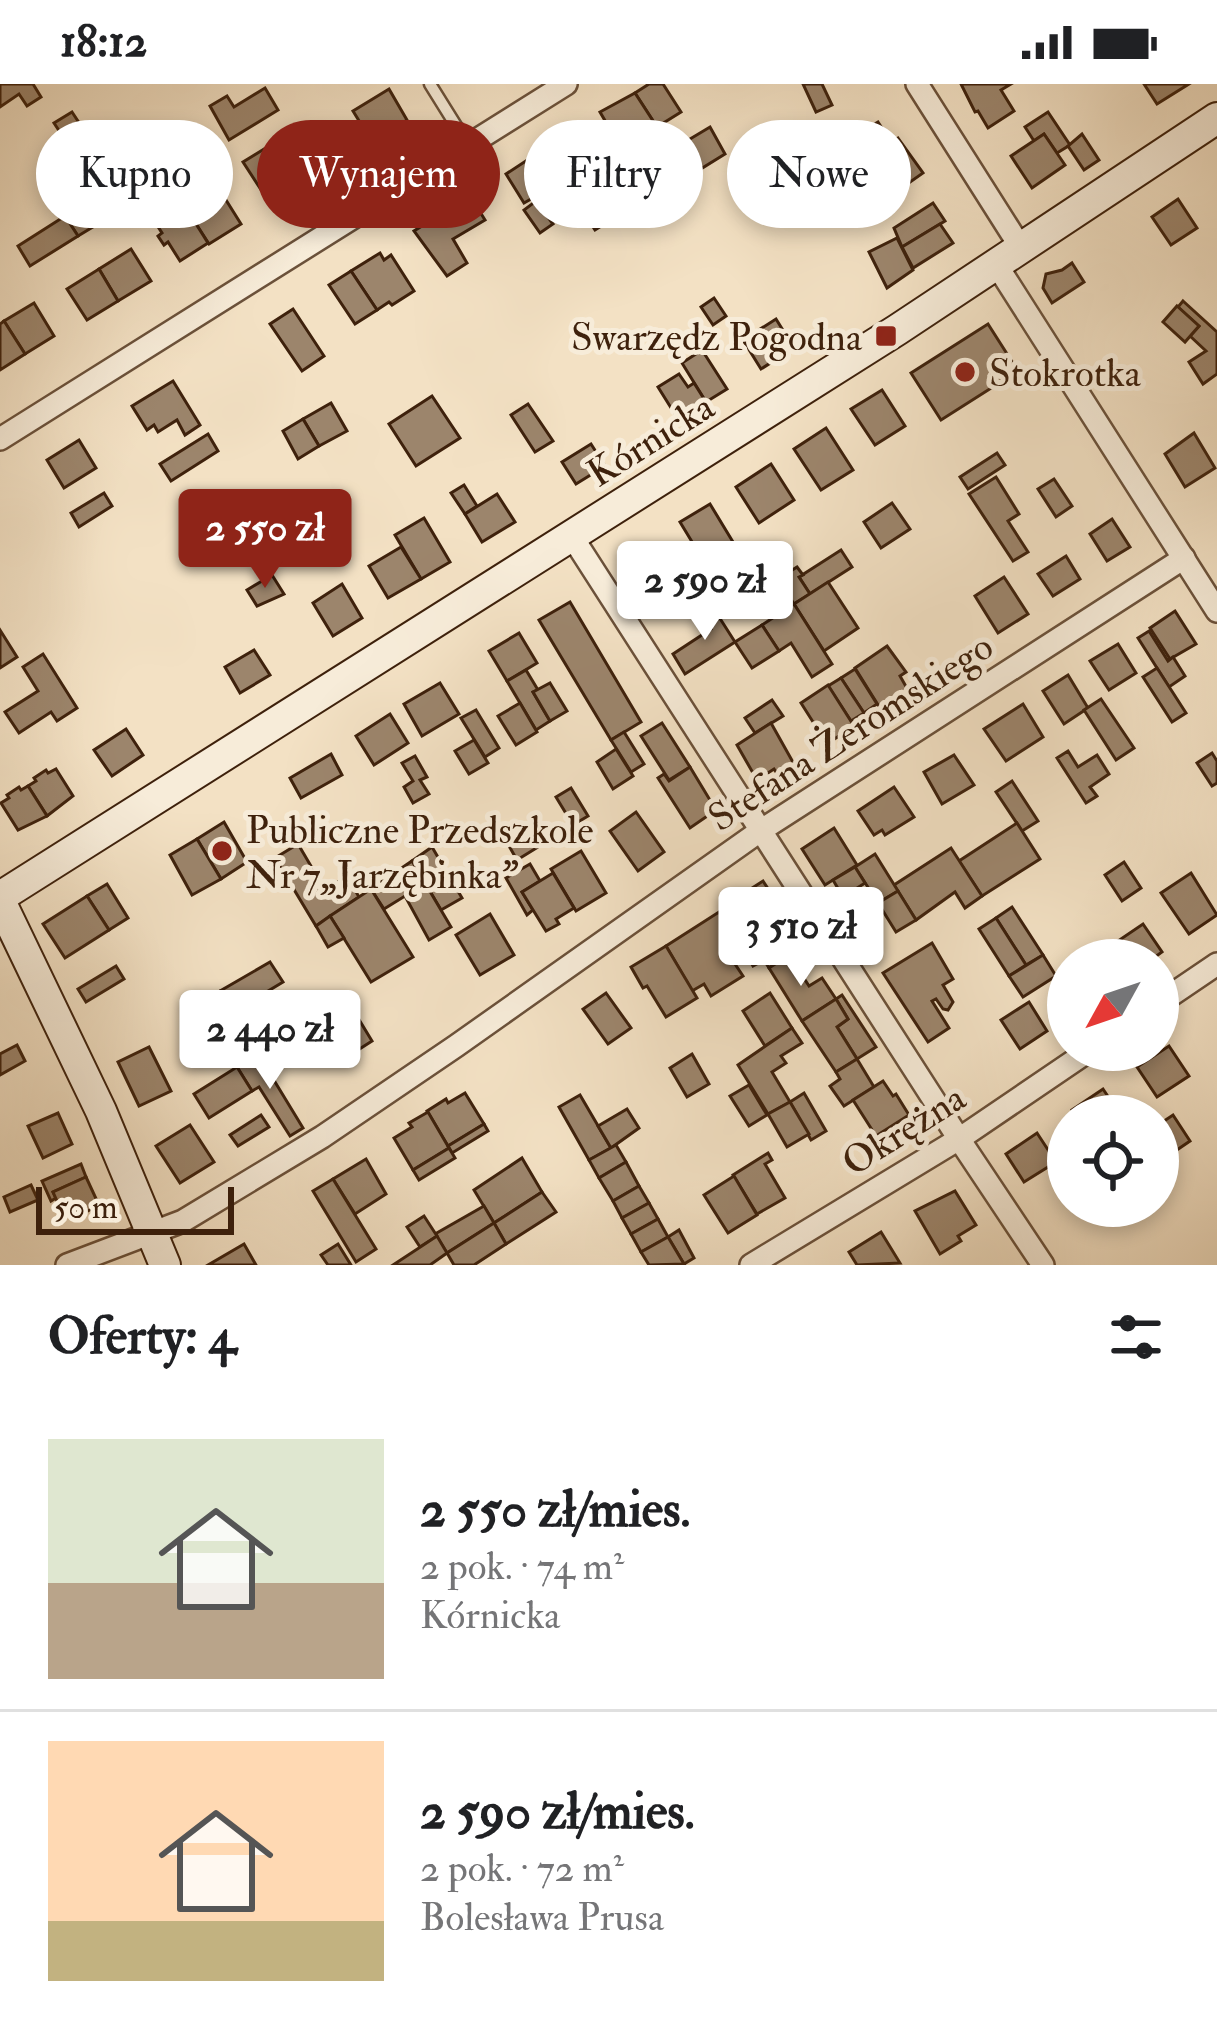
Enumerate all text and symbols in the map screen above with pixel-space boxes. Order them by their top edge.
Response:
text: 18:12 [60,14,147,70]
chip: Kupno [36,120,233,228]
chip: Wynajem [257,120,500,228]
chip: Filtry [524,120,703,228]
chip: Nowe [727,120,911,228]
place label: Swarzędz Pogodna [571,313,863,362]
marker: Swarzędz Pogodna [873,323,899,349]
place label: Stokrotka [989,349,1142,398]
marker: Stokrotka [952,359,978,385]
street label: Kórnicka [578,382,724,498]
pin: 2 550 zł [141,489,389,591]
text: 2 550 zł [206,503,324,552]
pin: 2 590 zł [581,541,829,643]
text: 2 590 zł [644,555,766,604]
street label: Stefana Żeromskiego [699,622,1002,842]
place label: Publiczne Przedszkole Nr 7„Jarzębinka” [246,806,593,900]
marker: Publiczne Przedszkole Nr 7„Jarzębinka” [209,838,235,864]
pin: 3 510 zł [677,887,925,989]
text: 3 510 zł [745,901,857,950]
north arrow [1047,939,1179,1071]
map controls [1047,939,1179,1227]
pin: 2 440 zł [146,990,394,1092]
text: 2 440 zł [206,1004,334,1053]
street label: Okrężna [833,1073,975,1187]
button: locate [1047,1095,1179,1227]
scale bar [36,1181,234,1234]
text: 50 m [54,1187,118,1228]
icon: filters [1103,1304,1169,1370]
text: Oferty: 4 [48,1305,236,1369]
text: 2 550 zł/mies. [420,1478,690,1542]
icon: home [144,1487,288,1631]
text: 2 pok. · 74 m² [420,1542,624,1591]
text: Kórnicka [420,1591,560,1640]
text: 2 590 zł/mies. [420,1780,695,1844]
icon: home [144,1789,288,1933]
text: 2 pok. · 72 m² [420,1844,624,1893]
text: Bolesława Prusa [420,1893,664,1942]

